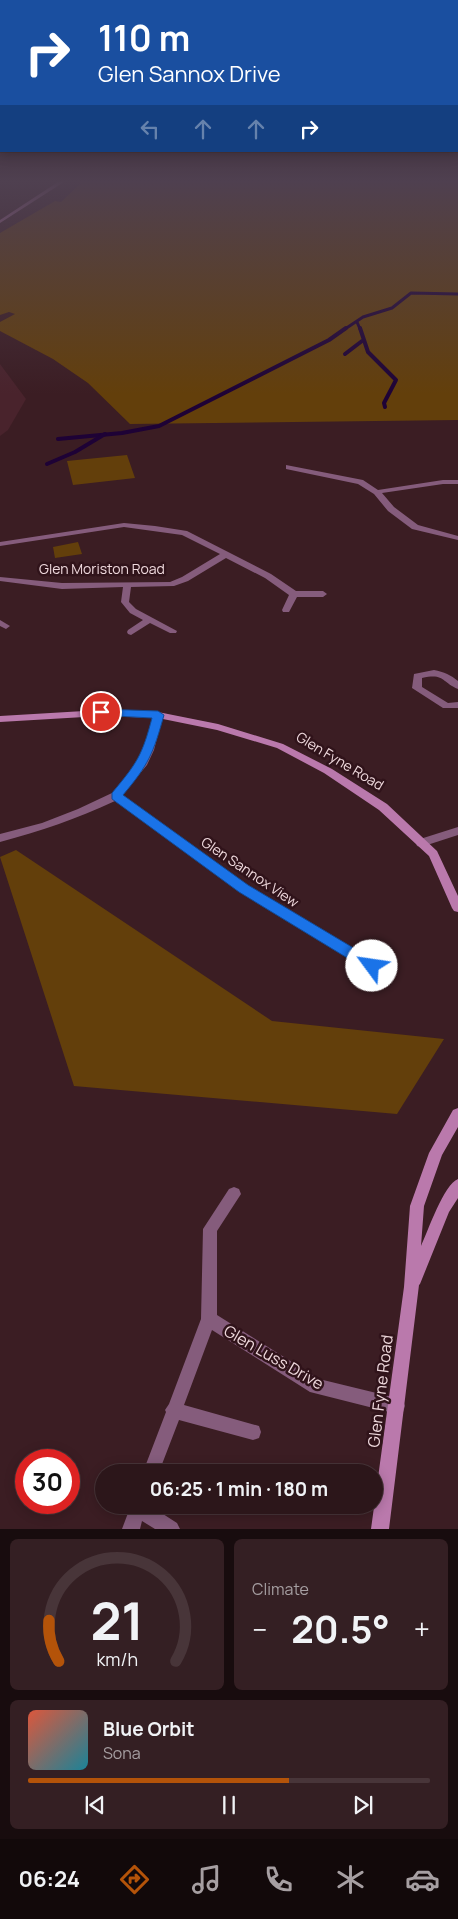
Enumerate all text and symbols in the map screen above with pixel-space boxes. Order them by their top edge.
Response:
text: 110 m [98,14,190,62]
icon: right [15,20,80,85]
text: Glen Sannox Drive [98,59,281,89]
icon: left [136,115,164,143]
icon: ahead [189,115,217,143]
icon: ahead [242,115,270,143]
icon: right [295,115,323,143]
street label: Glen Moriston Road [39,559,165,578]
pin [80,691,122,733]
icon: arrive [87,698,115,726]
street label: Glen Fyne Road [293,727,388,794]
street label: Glen Sannox View [198,832,303,911]
position arrow [345,939,397,991]
street label: Glen Luss Drive [220,1319,328,1395]
street label: Glen Fyne Road [362,1333,398,1449]
speed limit sign: 30 [15,1449,80,1514]
text: 06:25 · 1 min · 180 m [150,1476,328,1502]
text: Climate [252,1578,309,1600]
text: 21 [90,1585,144,1656]
text: 20.5° [291,1602,390,1654]
text: − [252,1610,267,1648]
text: + [414,1610,430,1648]
text: km/h [96,1647,138,1671]
text: Blue Orbit [103,1716,195,1742]
text: Sona [103,1742,141,1764]
icon: previous [81,1791,109,1819]
icon: pause [215,1791,243,1819]
icon: next [349,1791,377,1819]
icon: directions [117,1862,152,1897]
icon: music [189,1862,224,1897]
icon: phone [261,1862,296,1897]
icon: climate [333,1862,368,1897]
icon: car [405,1862,440,1897]
text: 06:24 [18,1864,80,1894]

